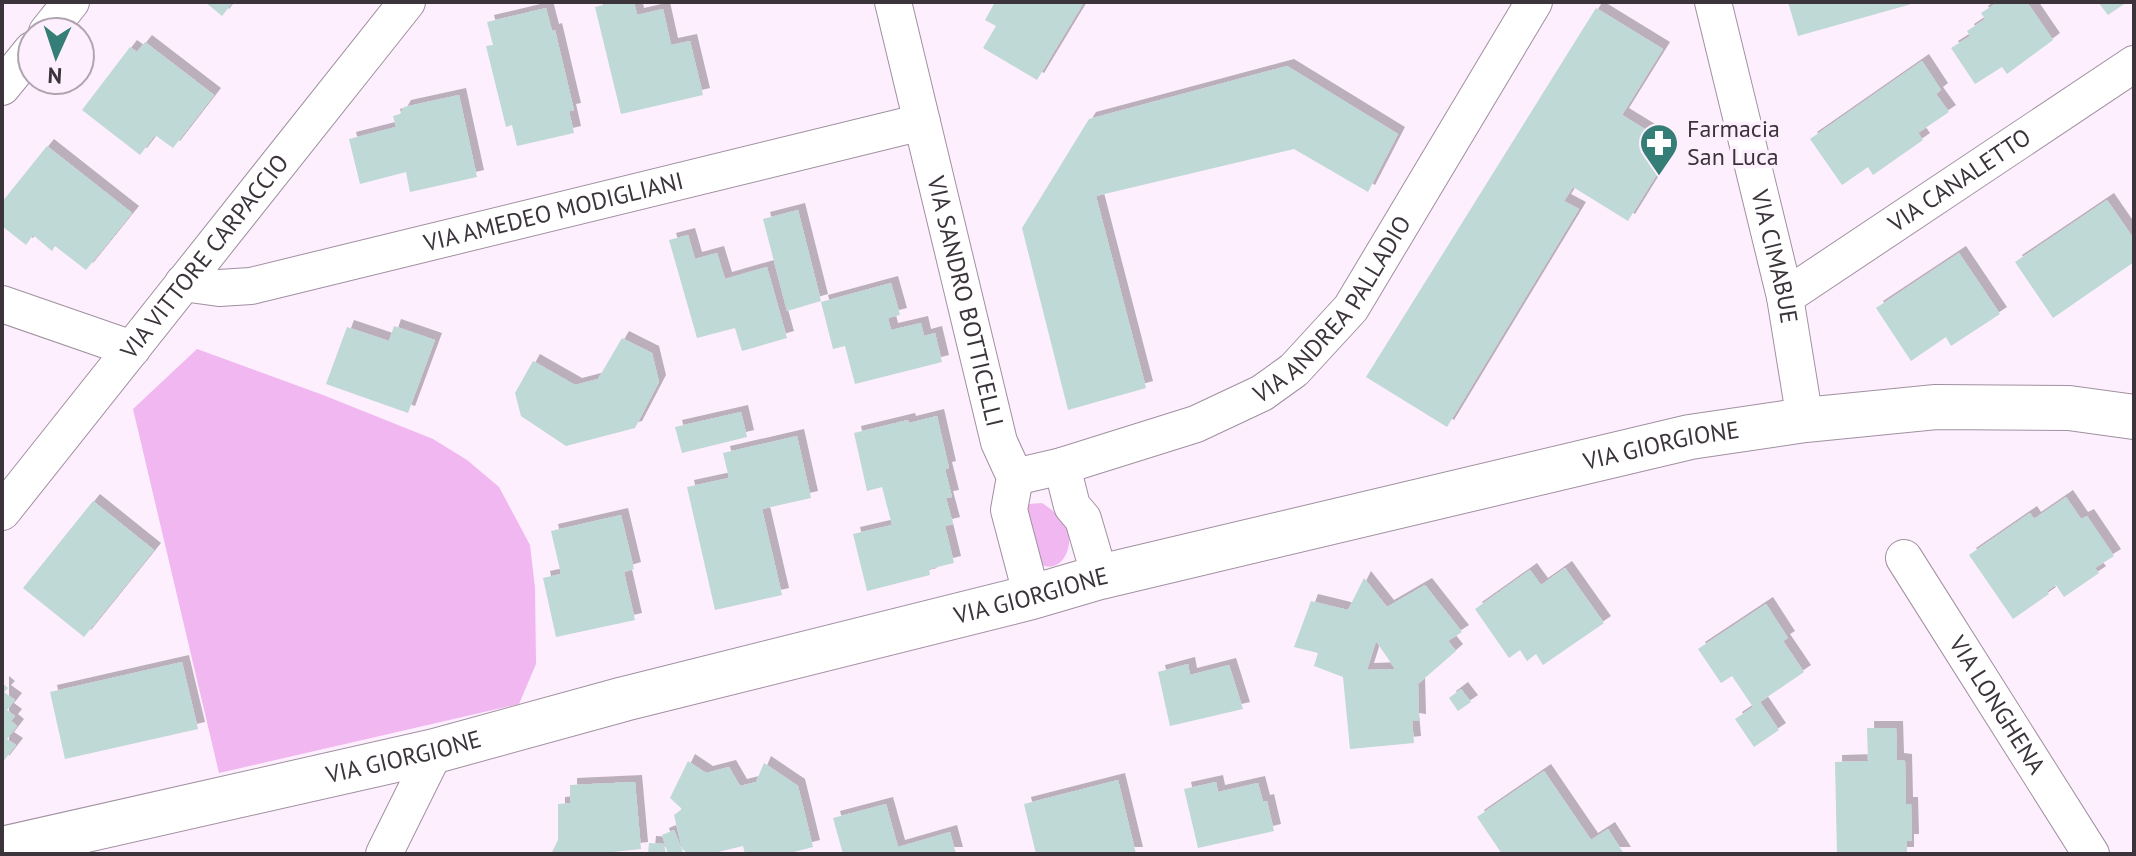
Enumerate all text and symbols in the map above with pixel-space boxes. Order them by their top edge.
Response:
north arrow [16,16,96,96]
text: N [47,62,63,90]
place label: Farmacia San Luca [1687,113,1780,172]
street label: VIA CANALETTO [1881,121,2037,239]
pharmacy icon: Farmacia San Luca [1638,122,1680,177]
street label: VIA VITTORE CARPACCIO [113,148,295,366]
street label: VIA AMEDEO MODIGLIANI [420,165,686,258]
street label: VIA SANDRO BOTTICELLI [920,172,1011,430]
street label: VIA CIMABUE [1744,186,1805,326]
street label: VIA ANDREA PALLADIO [1247,210,1418,410]
street label: VIA GIORGIONE [1579,414,1741,477]
street label: VIA GIORGIONE [950,560,1111,631]
street label: VIA LONGHENA [1942,629,2053,780]
street label: VIA GIORGIONE [322,723,485,790]

